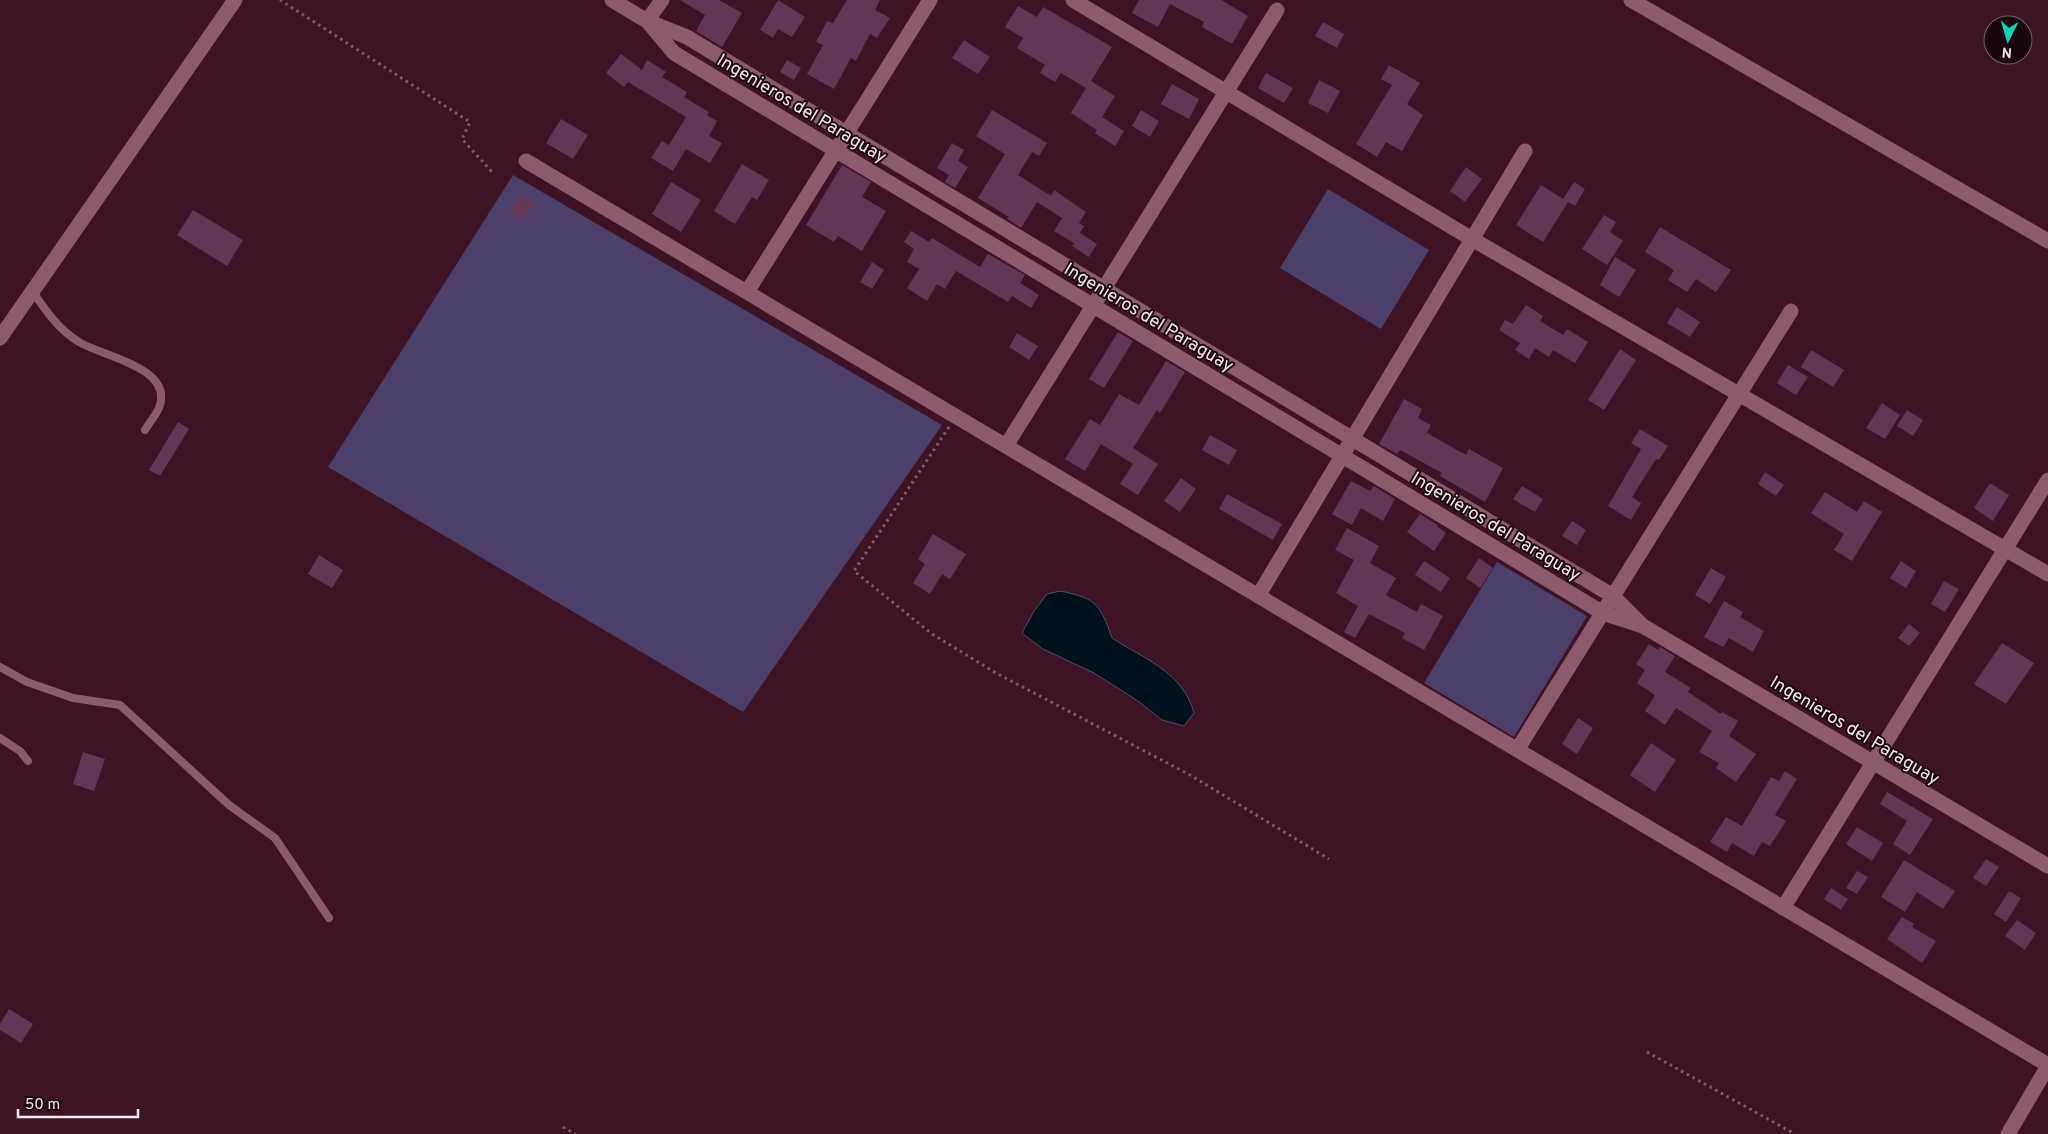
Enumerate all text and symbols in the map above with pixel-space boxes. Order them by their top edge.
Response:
north arrow [1983,15,2033,65]
text: N [2001,43,2013,60]
street label: Ingenieros del Paraguay [712,49,890,169]
street label: Ingenieros del Paraguay [1059,258,1237,378]
street label: Ingenieros del Paraguay [1406,467,1584,587]
street label: Ingenieros del Paraguay [1765,671,1943,791]
scale bar [18,1086,138,1118]
text: 50 m [25,1096,60,1115]

